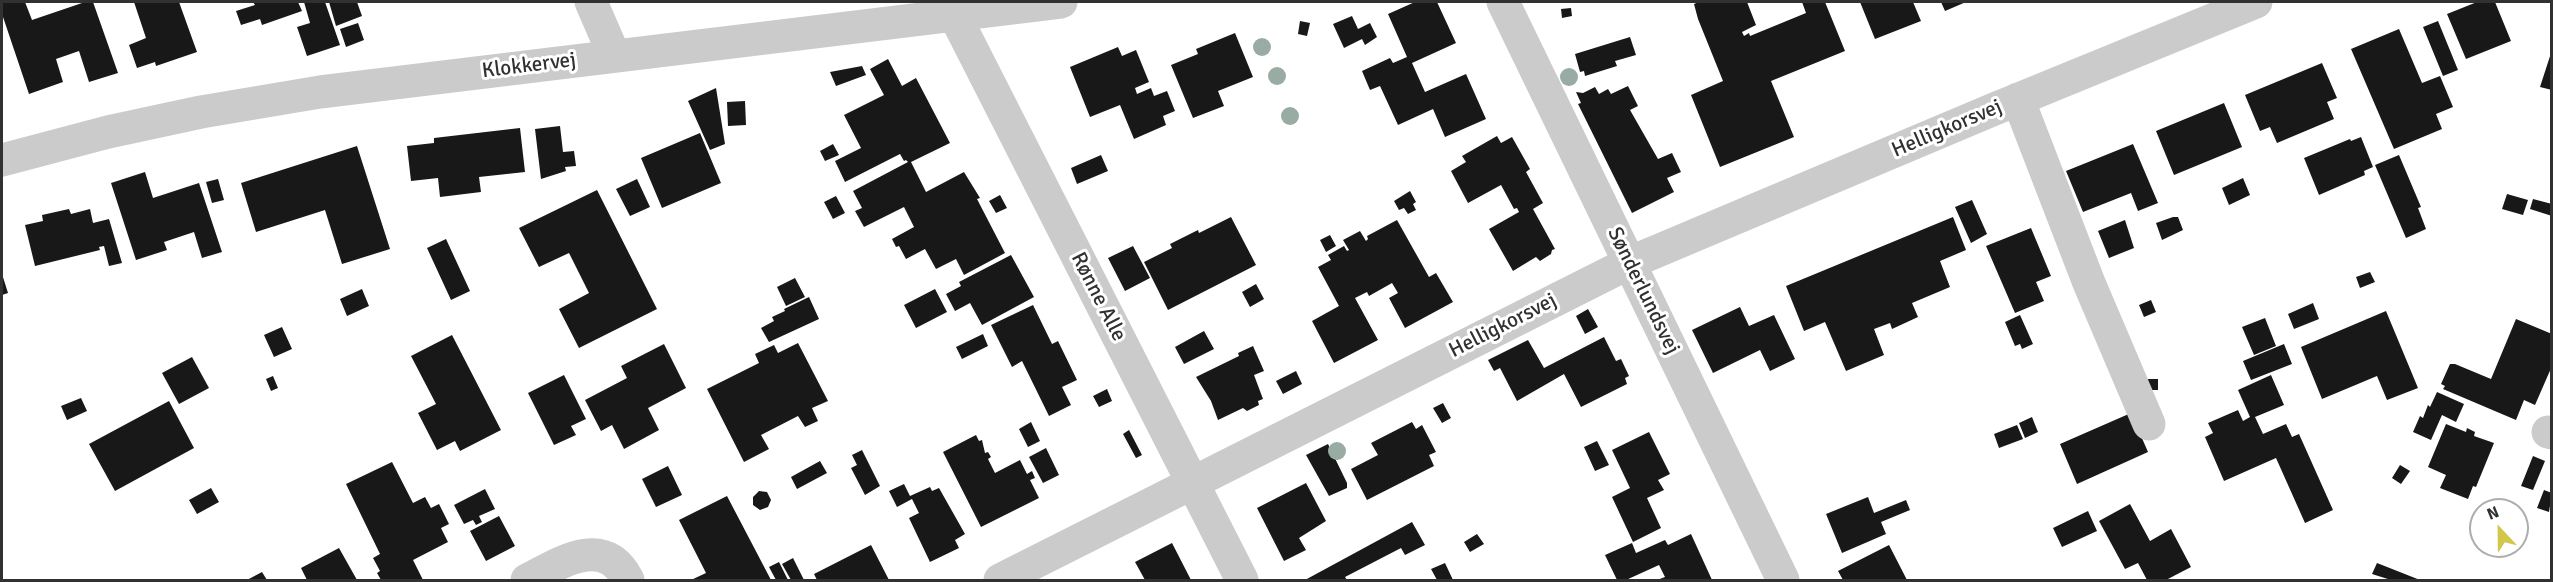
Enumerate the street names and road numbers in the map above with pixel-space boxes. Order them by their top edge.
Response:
street label: Klokkervej [481,48,577,84]
street label: Helligkorsvej [1888,95,2006,163]
street label: Sønderlundsvej [1601,223,1685,359]
street label: Rønne Alle [1065,248,1131,346]
street label: Helligkorsvej [1445,288,1561,364]

